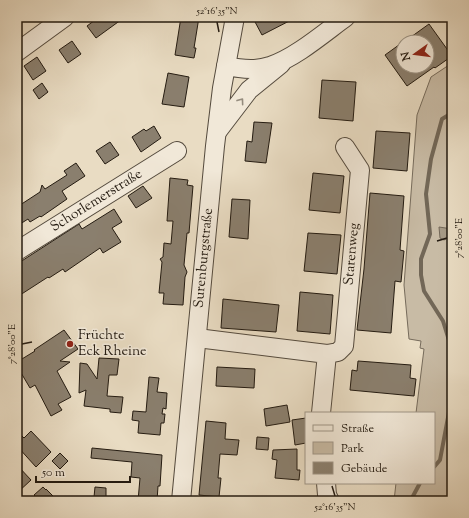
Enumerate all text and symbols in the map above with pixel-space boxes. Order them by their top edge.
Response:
text: 52°16'35"N [195,4,238,19]
north arrow [395,34,435,74]
text: N [397,50,415,63]
one-way arrow [237,98,244,105]
street label: Schorlemerstraße [47,165,147,238]
street label: Surenburgstraße [190,207,219,309]
text: 7°28'00"E [452,218,467,258]
street label: Starenweg [340,222,365,286]
text: 7°28'00"E [5,324,20,364]
place label: Früchte Eck Rheine [78,326,147,362]
marker: Früchte Eck Rheine [65,339,75,349]
legend [305,412,435,484]
text: Straße [341,420,375,438]
text: Park [341,440,364,458]
scale bar [36,458,130,484]
text: Gebäude [341,460,388,478]
text: 50 m [41,464,65,482]
text: 52°16'35"N [313,500,356,515]

